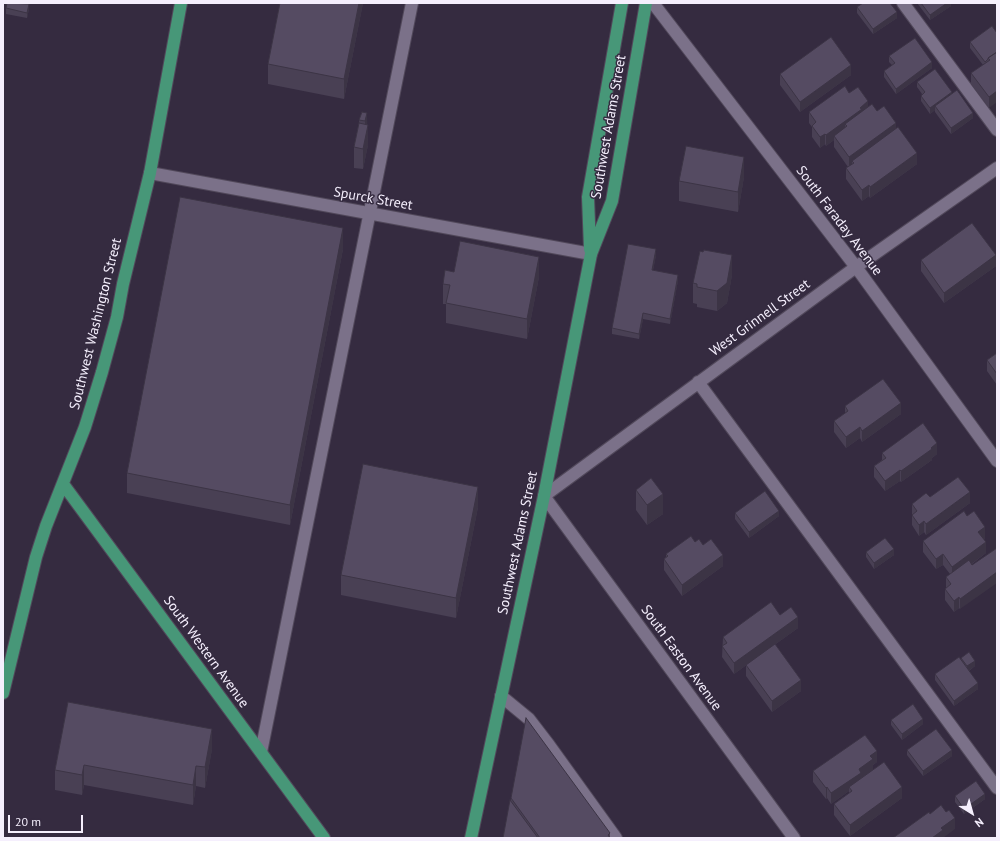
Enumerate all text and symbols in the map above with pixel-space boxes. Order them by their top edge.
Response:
street label: Southwest Adams Street [588,54,630,200]
street label: South Faraday Avenue [792,163,886,279]
street label: Spurck Street [332,184,414,214]
street label: Southwest Washington Street [67,236,125,412]
street label: West Grinnell Street [707,276,813,360]
street label: Southwest Adams Street [495,470,541,616]
street label: South Western Avenue [160,593,252,711]
street label: South Easton Avenue [637,602,725,714]
north arrow [952,793,992,833]
scale bar [10,807,85,833]
text: 20 m [15,814,41,829]
text: N [972,815,986,830]

